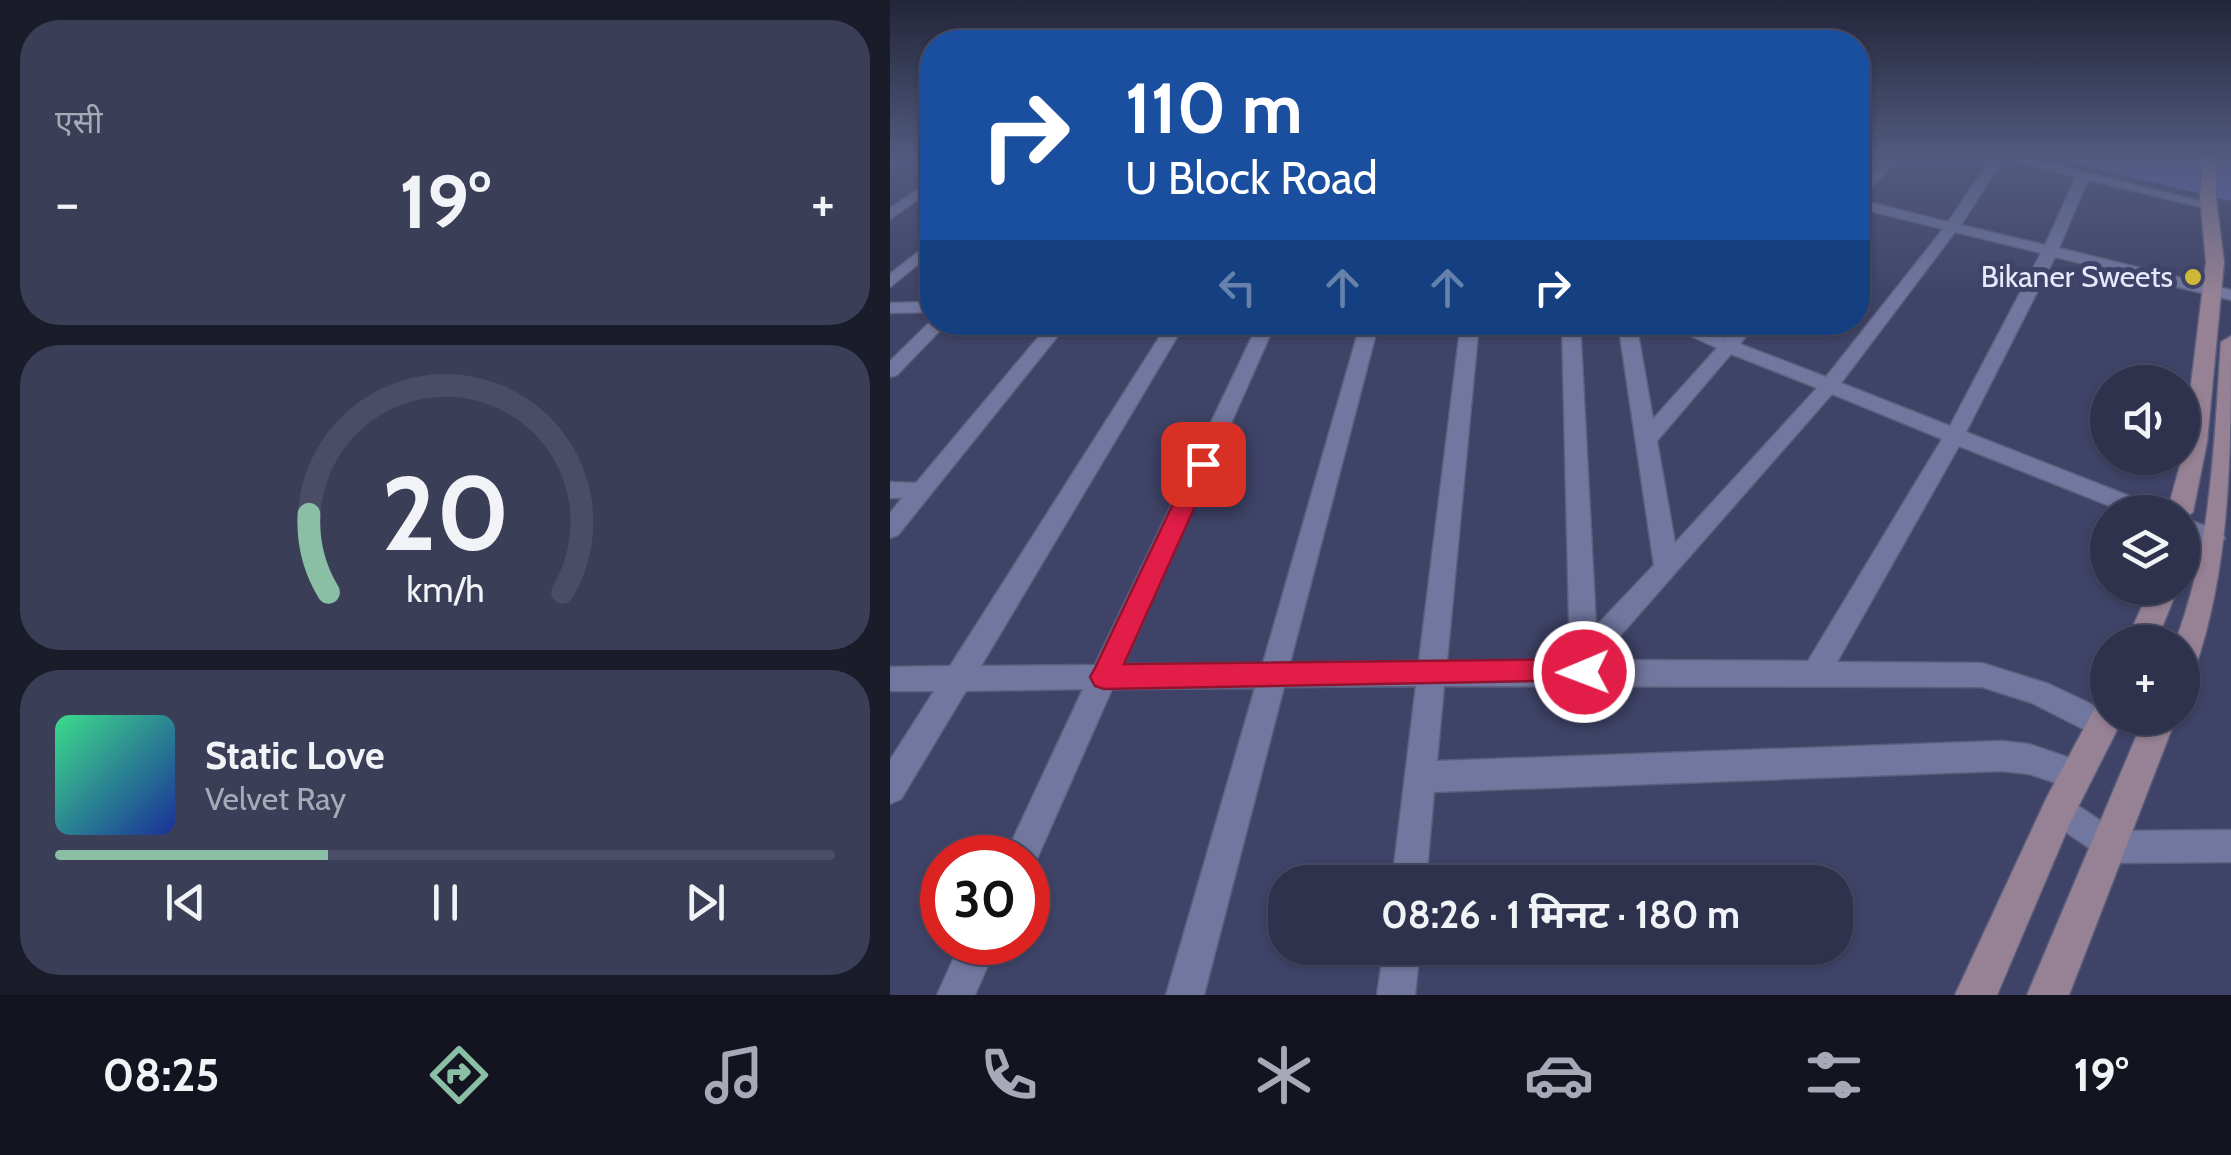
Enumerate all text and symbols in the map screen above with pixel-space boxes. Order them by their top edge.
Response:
text: 110 m [1125,65,1303,151]
icon: right [960,70,1090,200]
text: एसी [55,102,103,141]
text: U Block Road [1125,151,1378,205]
text: 19° [399,156,491,247]
text: − [55,169,79,236]
text: + [811,169,835,236]
place label: Bikaner Sweets [1981,258,2173,295]
icon: left [1210,260,1265,315]
icon: ahead [1315,260,1370,315]
icon: ahead [1420,260,1475,315]
icon: right [1525,260,1580,315]
marker: Bikaner Sweets [2182,266,2204,288]
map controls [2090,365,2200,735]
button: sound [2090,365,2200,475]
pin [1161,422,1246,507]
icon: arrive [1176,437,1231,492]
text: 20 [381,450,509,576]
button: layers [2090,495,2200,605]
text: km/h [406,568,484,611]
position arrow [1532,620,1636,724]
button: + [2090,625,2200,735]
text: Static Love [205,732,384,779]
text: Velvet Ray [205,779,346,818]
speed limit sign: 30 [920,835,1050,965]
icon: previous [158,875,213,930]
icon: pause [418,875,473,930]
icon: next [678,875,733,930]
text: 08:26 · 1 मिनट · 180 m [1381,891,1740,938]
icon: directions [424,1040,494,1110]
icon: music [699,1040,769,1110]
icon: phone [974,1040,1044,1110]
icon: climate [1249,1040,1319,1110]
icon: car [1524,1040,1594,1110]
icon: filters [1799,1040,1869,1110]
text: 08:25 [102,1048,219,1102]
text: 19° [2074,1048,2129,1102]

